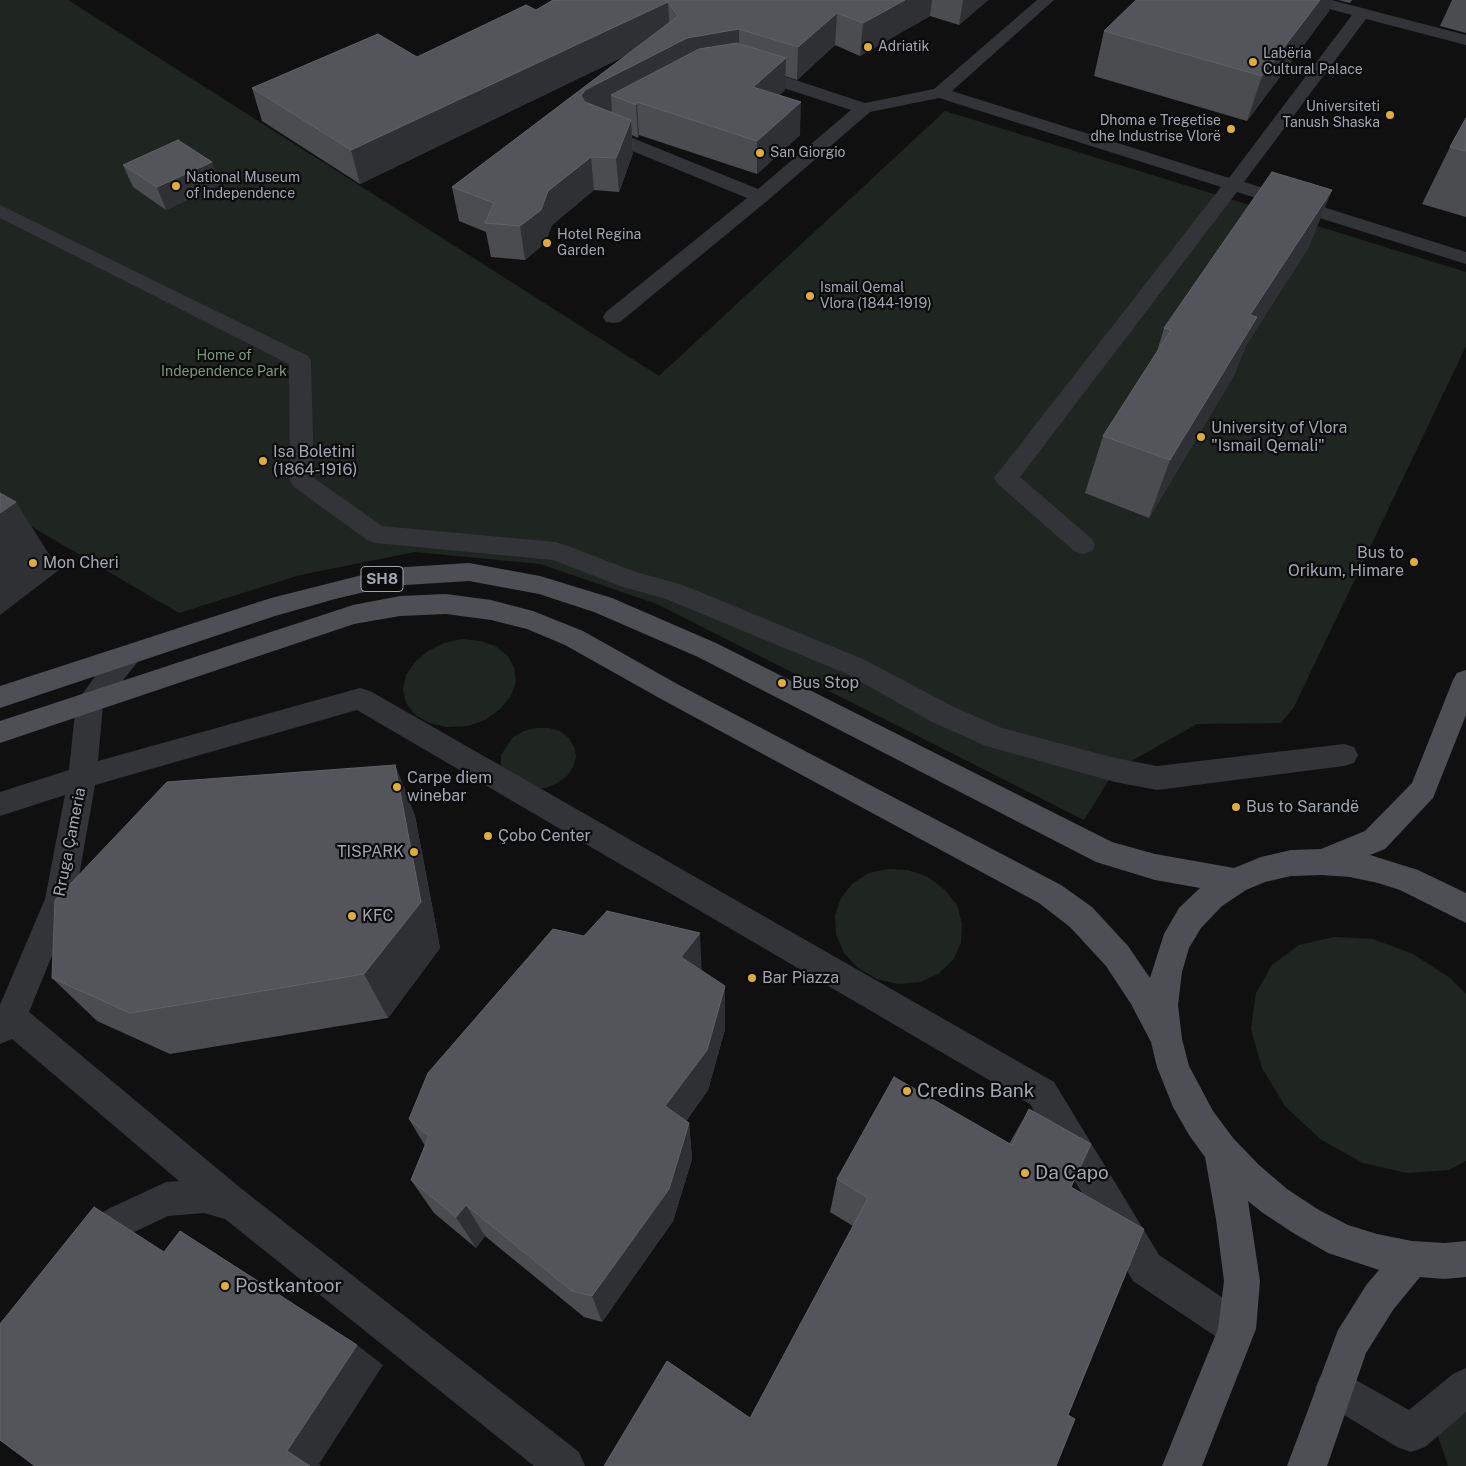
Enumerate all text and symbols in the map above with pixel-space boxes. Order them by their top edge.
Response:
place label: Adriatik [878,39,929,55]
marker: Adriatik [862,41,874,53]
place label: Labëria Cultural Palace [1263,46,1363,78]
marker: Labëria Cultural Palace [1247,56,1259,68]
place label: Universiteti Tanush Shaska [1282,99,1380,132]
marker: Universiteti Tanush Shaska [1384,109,1396,121]
place label: Dhoma e Tregetise dhe Industrise Vlorë [1090,113,1221,146]
marker: Dhoma e Tregetise dhe Industrise Vlorë [1225,123,1237,135]
place label: San Giorgio [770,145,846,161]
marker: San Giorgio [754,147,766,159]
place label: National Museum of Independence [186,170,300,202]
marker: National Museum of Independence [170,180,182,192]
place label: Hotel Regina Garden [557,227,641,260]
marker: Hotel Regina Garden [541,237,553,249]
place label: Ismail Qemal Vlora (1844-1919) [820,280,932,312]
marker: Ismail Qemal Vlora (1844-1919) [804,290,816,302]
park label: Home of Independence Park [161,348,287,381]
place label: University of Vlora "Ismail Qemali" [1211,418,1347,456]
marker: University of Vlora "Ismail Qemali" [1195,431,1207,443]
place label: Isa Boletini (1864-1916) [273,442,357,480]
marker: Isa Boletini (1864-1916) [257,455,269,467]
place label: Bus to Orikum, Himare [1288,543,1404,581]
place label: Mon Cheri [43,553,119,573]
marker: Bus to Orikum, Himare [1408,556,1420,568]
marker: Mon Cheri [27,557,39,569]
road number: SH8 [361,566,403,592]
place label: Bus Stop [792,673,859,693]
marker: Bus Stop [776,677,788,689]
place label: Carpe diem winebar [407,768,492,806]
marker: Carpe diem winebar [391,781,403,793]
street label: Rruga Çameria [50,786,90,898]
place label: Bus to Sarandë [1246,797,1359,817]
marker: Bus to Sarandë [1230,801,1242,813]
place label: Çobo Center [498,826,591,846]
marker: Çobo Center [482,830,494,842]
place label: TISPARK [337,842,404,862]
marker: TISPARK [408,846,420,858]
place label: KFC [362,906,393,926]
marker: KFC [346,910,358,922]
place label: Bar Piazza [762,968,839,988]
marker: Bar Piazza [746,972,758,984]
place label: Credins Bank [917,1080,1034,1102]
marker: Credins Bank [901,1085,913,1097]
place label: Da Capo [1035,1162,1109,1184]
marker: Da Capo [1019,1167,1031,1179]
place label: Postkantoor [235,1275,342,1297]
marker: Postkantoor [219,1280,231,1292]

